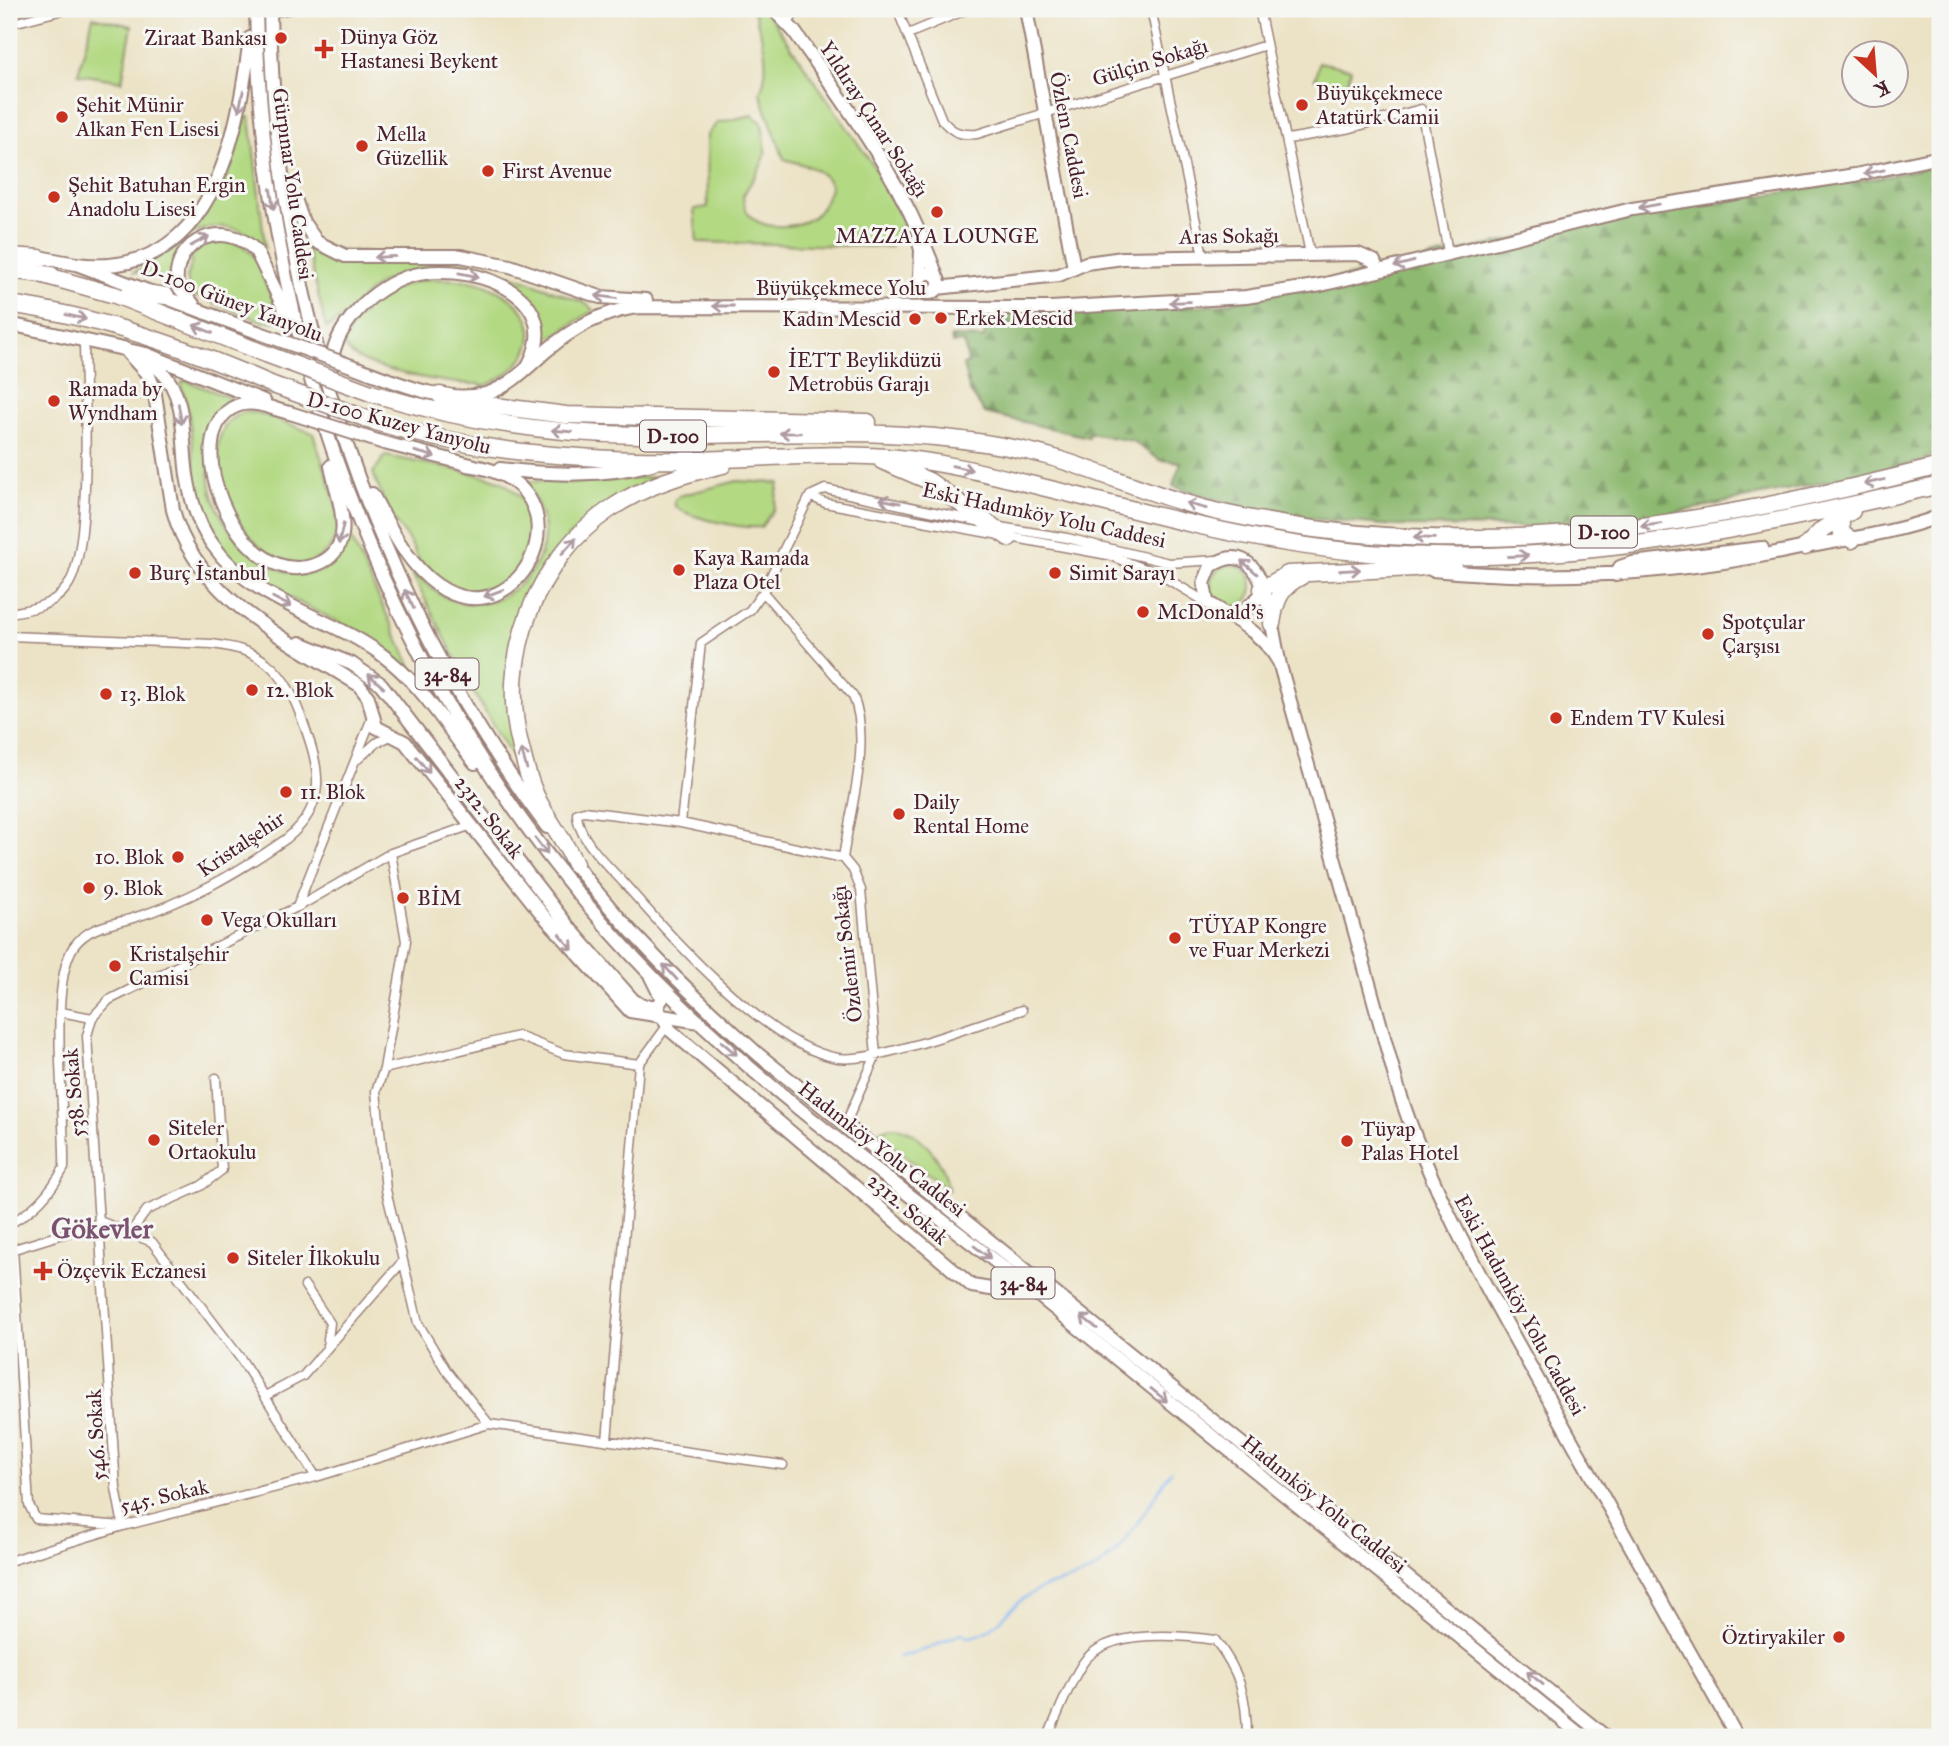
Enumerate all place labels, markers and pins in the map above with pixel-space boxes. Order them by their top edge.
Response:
place label: Dünya Göz Hastanesi Beykent [340,24,499,74]
place label: Ziraat Bankası [144,25,267,51]
marker: Ziraat Bankası [273,30,289,46]
marker: Dünya Göz Hastanesi Beykent [314,39,334,59]
place label: Büyükçekmece Atatürk Camii [1315,80,1443,130]
place label: Şehit Münir Alkan Fen Lisesi [75,92,220,142]
marker: Büyükçekmece Atatürk Camii [1294,97,1310,113]
marker: Şehit Münir Alkan Fen Lisesi [54,109,70,125]
place label: Mella Güzellik [376,121,448,171]
marker: Mella Güzellik [354,138,370,154]
place label: First Avenue [502,158,612,184]
marker: First Avenue [480,163,496,179]
place label: Şehit Batuhan Ergin Anadolu Lisesi [67,172,246,222]
marker: Şehit Batuhan Ergin Anadolu Lisesi [46,189,62,205]
marker: MAZZAYA LOUNGE [929,204,945,220]
place label: MAZZAYA LOUNGE [835,223,1039,249]
place label: Erkek Mescid [955,305,1074,331]
place label: Kadın Mescid [782,306,901,332]
marker: Erkek Mescid [933,310,949,326]
marker: Kadın Mescid [907,311,923,327]
place label: İETT Beylikdüzü Metrobüs Garajı [788,347,942,397]
marker: İETT Beylikdüzü Metrobüs Garajı [766,364,782,380]
place label: Ramada by Wyndham [68,376,163,426]
marker: Ramada by Wyndham [46,393,62,409]
place label: Kaya Ramada Plaza Otel [693,545,809,595]
place label: Burç İstanbul [149,560,267,586]
place label: Simit Sarayı [1069,560,1175,586]
marker: Kaya Ramada Plaza Otel [671,562,687,578]
marker: Burç İstanbul [127,565,143,581]
marker: Simit Sarayı [1047,565,1063,581]
place label: McDonald's [1157,599,1264,625]
marker: McDonald's [1135,604,1151,620]
place label: Spotçular Çarşısı [1722,609,1805,659]
marker: Spotçular Çarşısı [1700,626,1716,642]
place label: 12. Blok [266,677,334,703]
place label: 13. Blok [120,681,186,707]
marker: 12. Blok [244,682,260,698]
marker: 13. Blok [98,686,114,702]
place label: Endem TV Kulesi [1570,705,1725,731]
marker: Endem TV Kulesi [1548,710,1564,726]
place label: 11. Blok [300,779,366,805]
marker: 11. Blok [278,784,294,800]
place label: Daily Rental Home [913,789,1029,839]
marker: Daily Rental Home [891,806,907,822]
place label: 10. Blok [95,844,164,870]
marker: 10. Blok [170,849,186,865]
place label: 9. Blok [103,875,163,901]
marker: 9. Blok [81,880,97,896]
place label: BİM [417,885,462,911]
marker: BİM [395,890,411,906]
place label: Vega Okulları [220,907,337,933]
marker: Vega Okulları [199,912,215,928]
place label: TÜYAP Kongre ve Fuar Merkezi [1188,913,1330,963]
marker: TÜYAP Kongre ve Fuar Merkezi [1167,930,1183,946]
place label: Kristalşehir Camisi [129,941,229,991]
marker: Kristalşehir Camisi [107,958,123,974]
place label: Siteler Ortaokulu [168,1115,257,1165]
place label: Tüyap Palas Hotel [1361,1116,1459,1166]
marker: Siteler Ortaokulu [146,1132,162,1148]
marker: Tüyap Palas Hotel [1339,1133,1355,1149]
place label: Siteler İlkokulu [247,1245,380,1271]
marker: Siteler İlkokulu [225,1250,241,1266]
place label: Özçevik Eczanesi [57,1258,207,1284]
marker: Özçevik Eczanesi [35,1263,51,1279]
place label: Öztiryakiler [1722,1624,1825,1650]
marker: Öztiryakiler [1831,1629,1847,1645]

